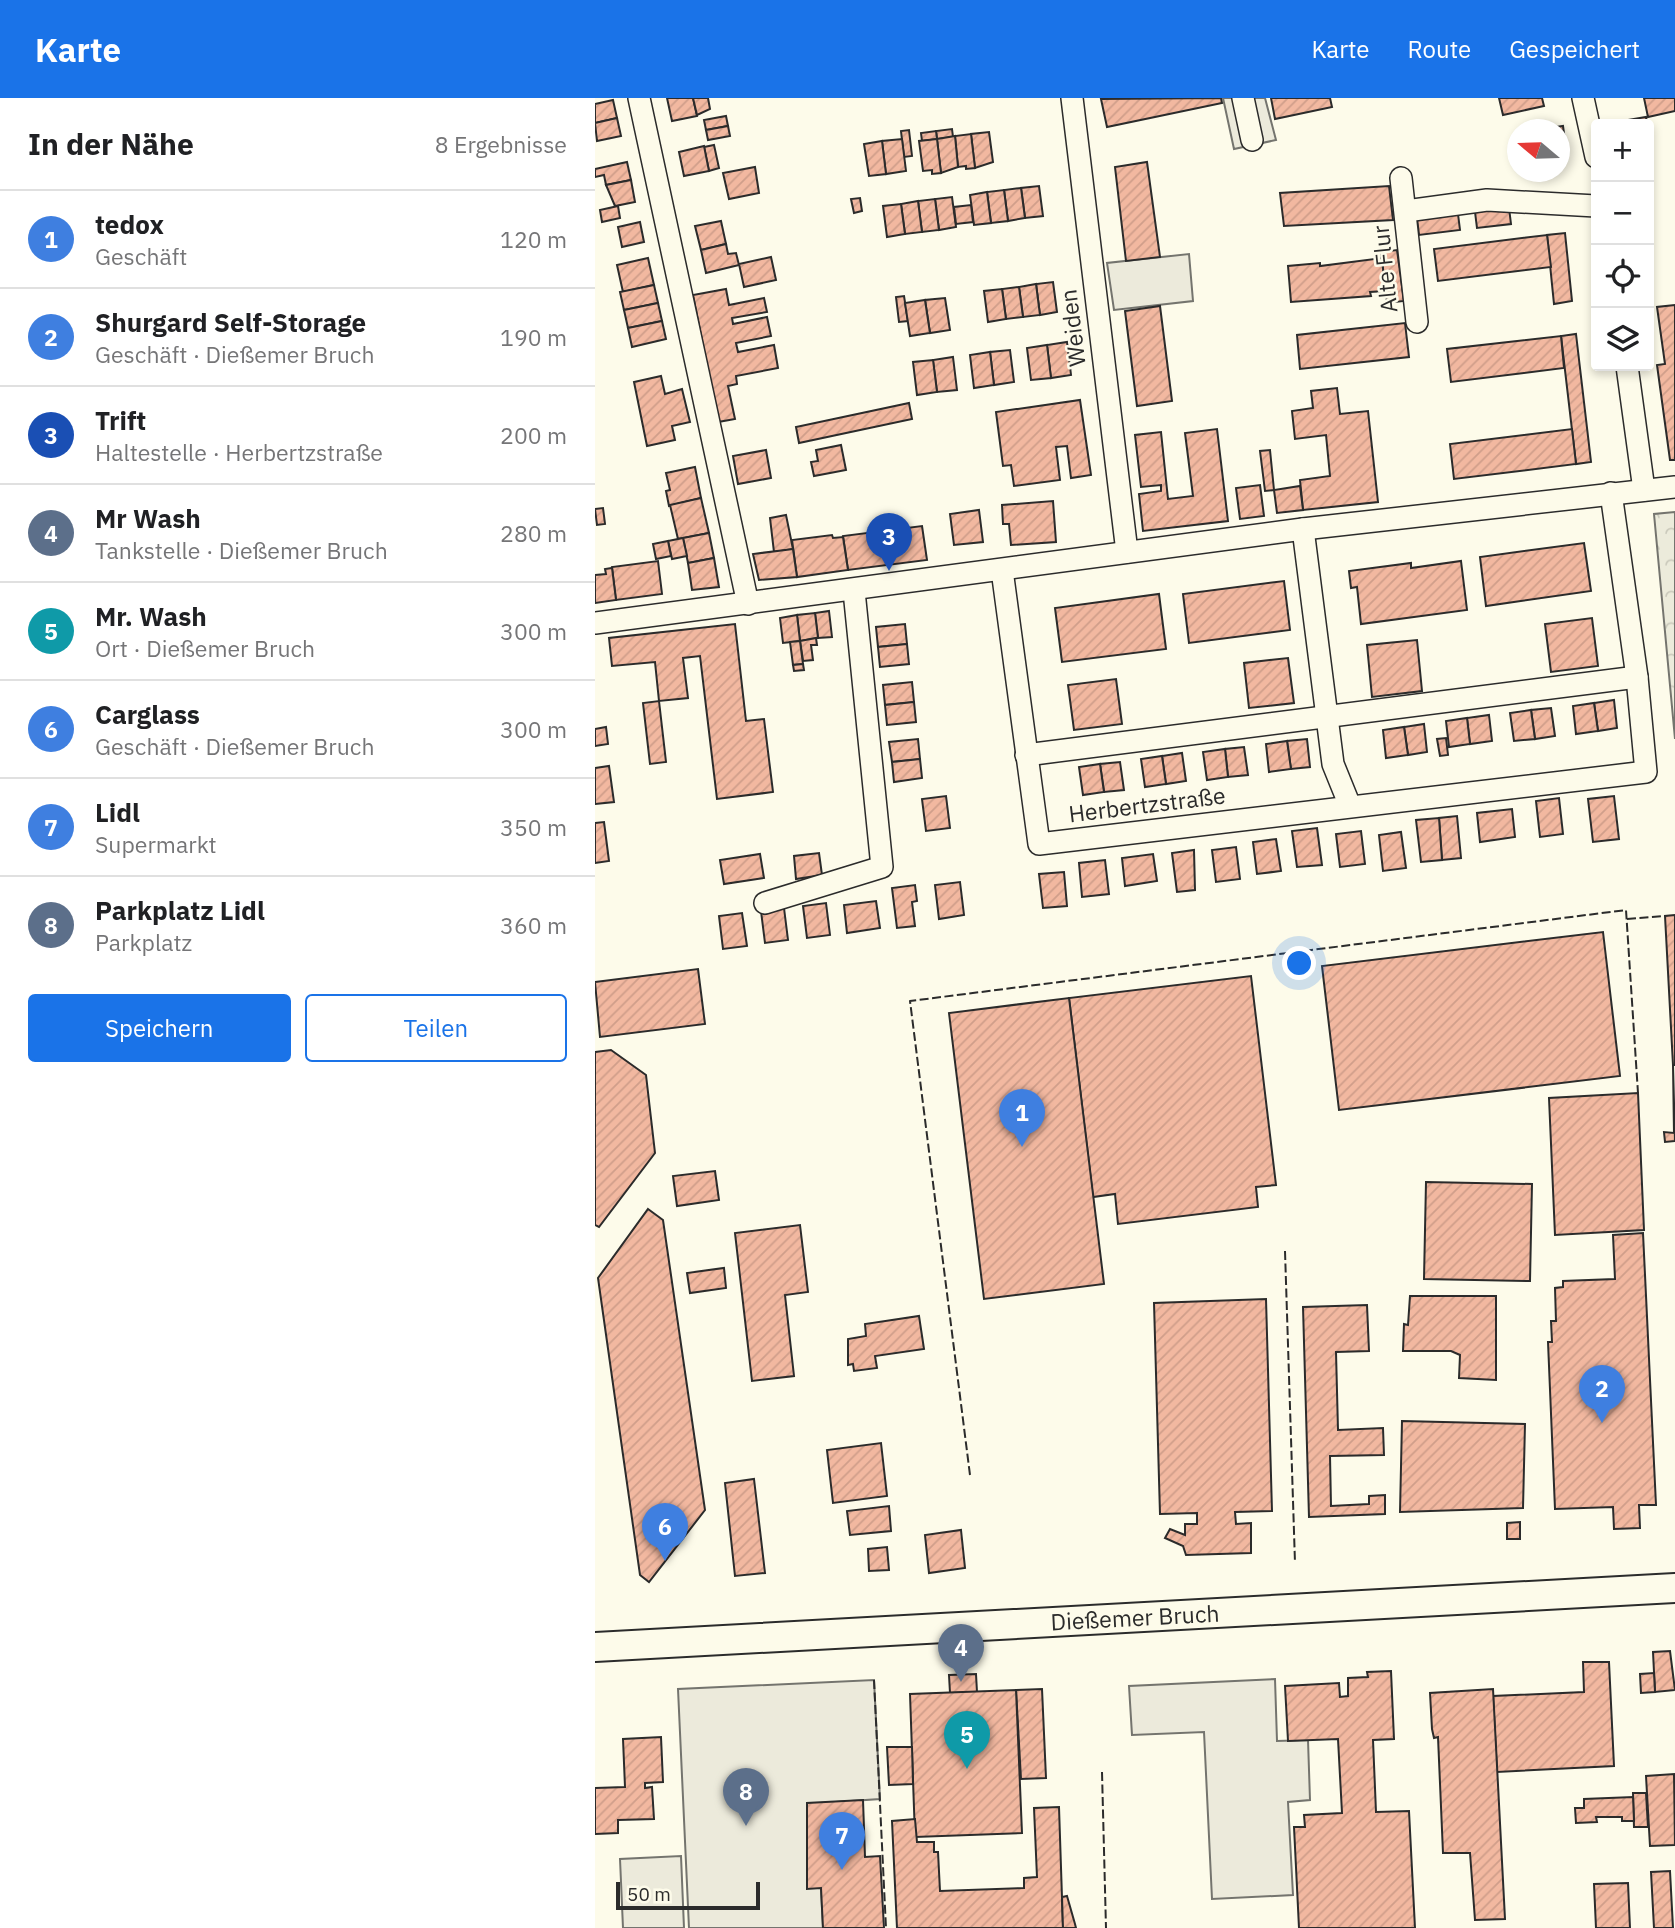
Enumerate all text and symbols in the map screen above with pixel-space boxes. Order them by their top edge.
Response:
text: Karte [35,28,121,71]
text: Karte [1311,33,1370,65]
text: Route [1408,33,1471,65]
text: Gespeichert [1509,33,1640,65]
north arrow [1507,119,1570,182]
map controls [1591,119,1654,371]
button: + [1591,119,1654,182]
text: In der Nähe [28,124,194,163]
text: 8 Ergebnisse [435,129,567,159]
button: − [1591,182,1654,245]
text: tedox [95,207,164,241]
street label: Alte Flur [1364,223,1403,314]
text: 1 [44,224,58,254]
text: 120 m [500,224,567,254]
text: Geschäft [95,241,187,271]
button: locate [1591,245,1654,308]
street label: Weiden [1052,288,1092,368]
text: Shurgard Self-Storage [95,305,366,339]
button: layers [1591,308,1654,371]
text: 2 [44,322,58,352]
text: 190 m [500,322,567,352]
text: Geschäft · Dießemer Bruch [95,339,375,369]
text: Trift [95,403,146,437]
text: 3 [44,420,58,450]
text: 200 m [500,420,567,450]
text: Haltestelle · Herbertzstraße [95,437,383,467]
text: Mr Wash [95,501,201,535]
pin: 3 [866,513,912,571]
text: 4 [44,518,58,548]
text: 280 m [500,518,567,548]
text: Tankstelle · Dießemer Bruch [95,535,388,565]
text: Mr. Wash [95,599,207,633]
text: 5 [44,616,58,646]
text: 300 m [500,616,567,646]
text: Ort · Dießemer Bruch [95,633,315,663]
text: Carglass [95,697,200,731]
text: 6 [44,714,58,744]
text: 300 m [500,714,567,744]
text: Geschäft · Dießemer Bruch [95,731,375,761]
street label: Herbertzstraße [1067,780,1227,829]
text: Lidl [95,795,140,829]
text: 7 [44,812,58,842]
text: 350 m [500,812,567,842]
text: Supermarkt [95,829,217,859]
text: Parkplatz Lidl [95,893,265,927]
text: 8 [44,910,58,940]
text: 360 m [500,910,567,940]
text: Parkplatz [95,927,192,957]
your location [1282,946,1316,980]
button: Speichern [28,994,291,1062]
button: Teilen [305,994,567,1062]
pin: 1 [999,1089,1045,1147]
pin: 2 [1579,1365,1625,1423]
pin: 6 [642,1503,688,1561]
street label: Dießemer Bruch [1050,1598,1220,1636]
pin: 4 [938,1624,984,1682]
pin: 5 [944,1711,990,1769]
pin: 8 [723,1768,769,1826]
pin: 7 [819,1812,865,1870]
scale bar [616,1879,759,1911]
text: 50 m [627,1882,671,1906]

